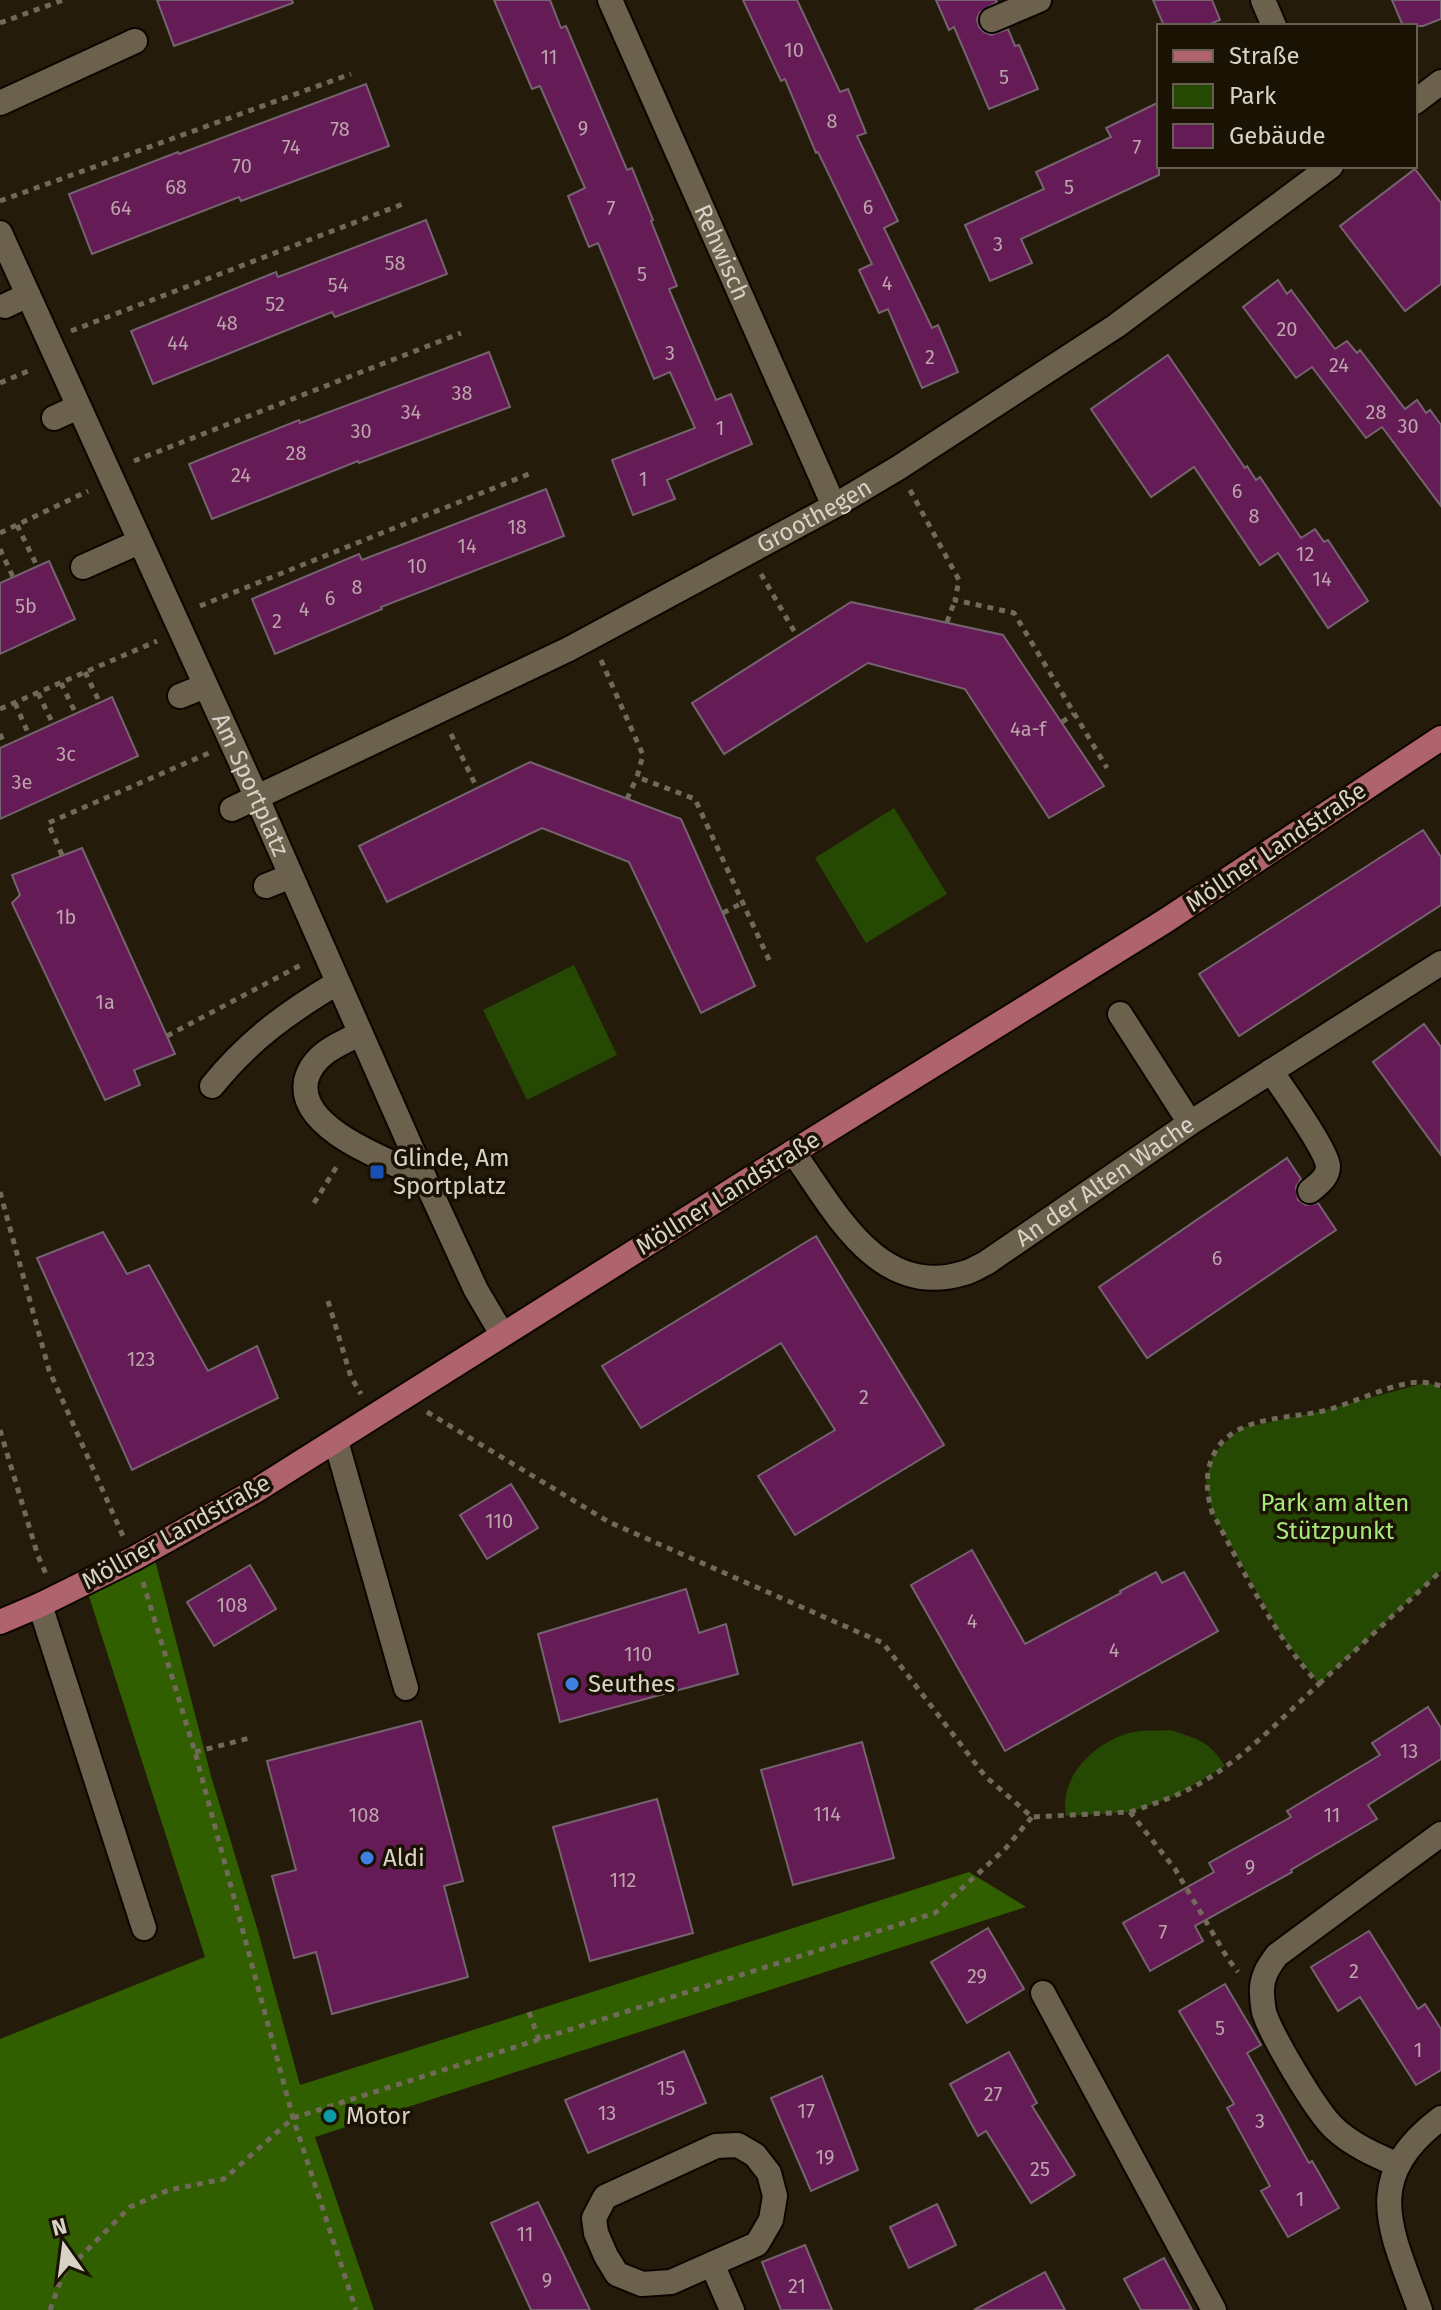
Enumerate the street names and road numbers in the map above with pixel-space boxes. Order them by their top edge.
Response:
street label: Rehwisch [688,200,755,305]
street label: Groothegen [752,473,877,559]
street label: Am Sportplatz [206,709,295,860]
street label: Möllner Landstraße [1181,776,1371,918]
street label: An der Alten Wache [1010,1110,1200,1253]
street label: Möllner Landstraße [631,1125,825,1261]
street label: Möllner Landstraße [77,1469,275,1595]

